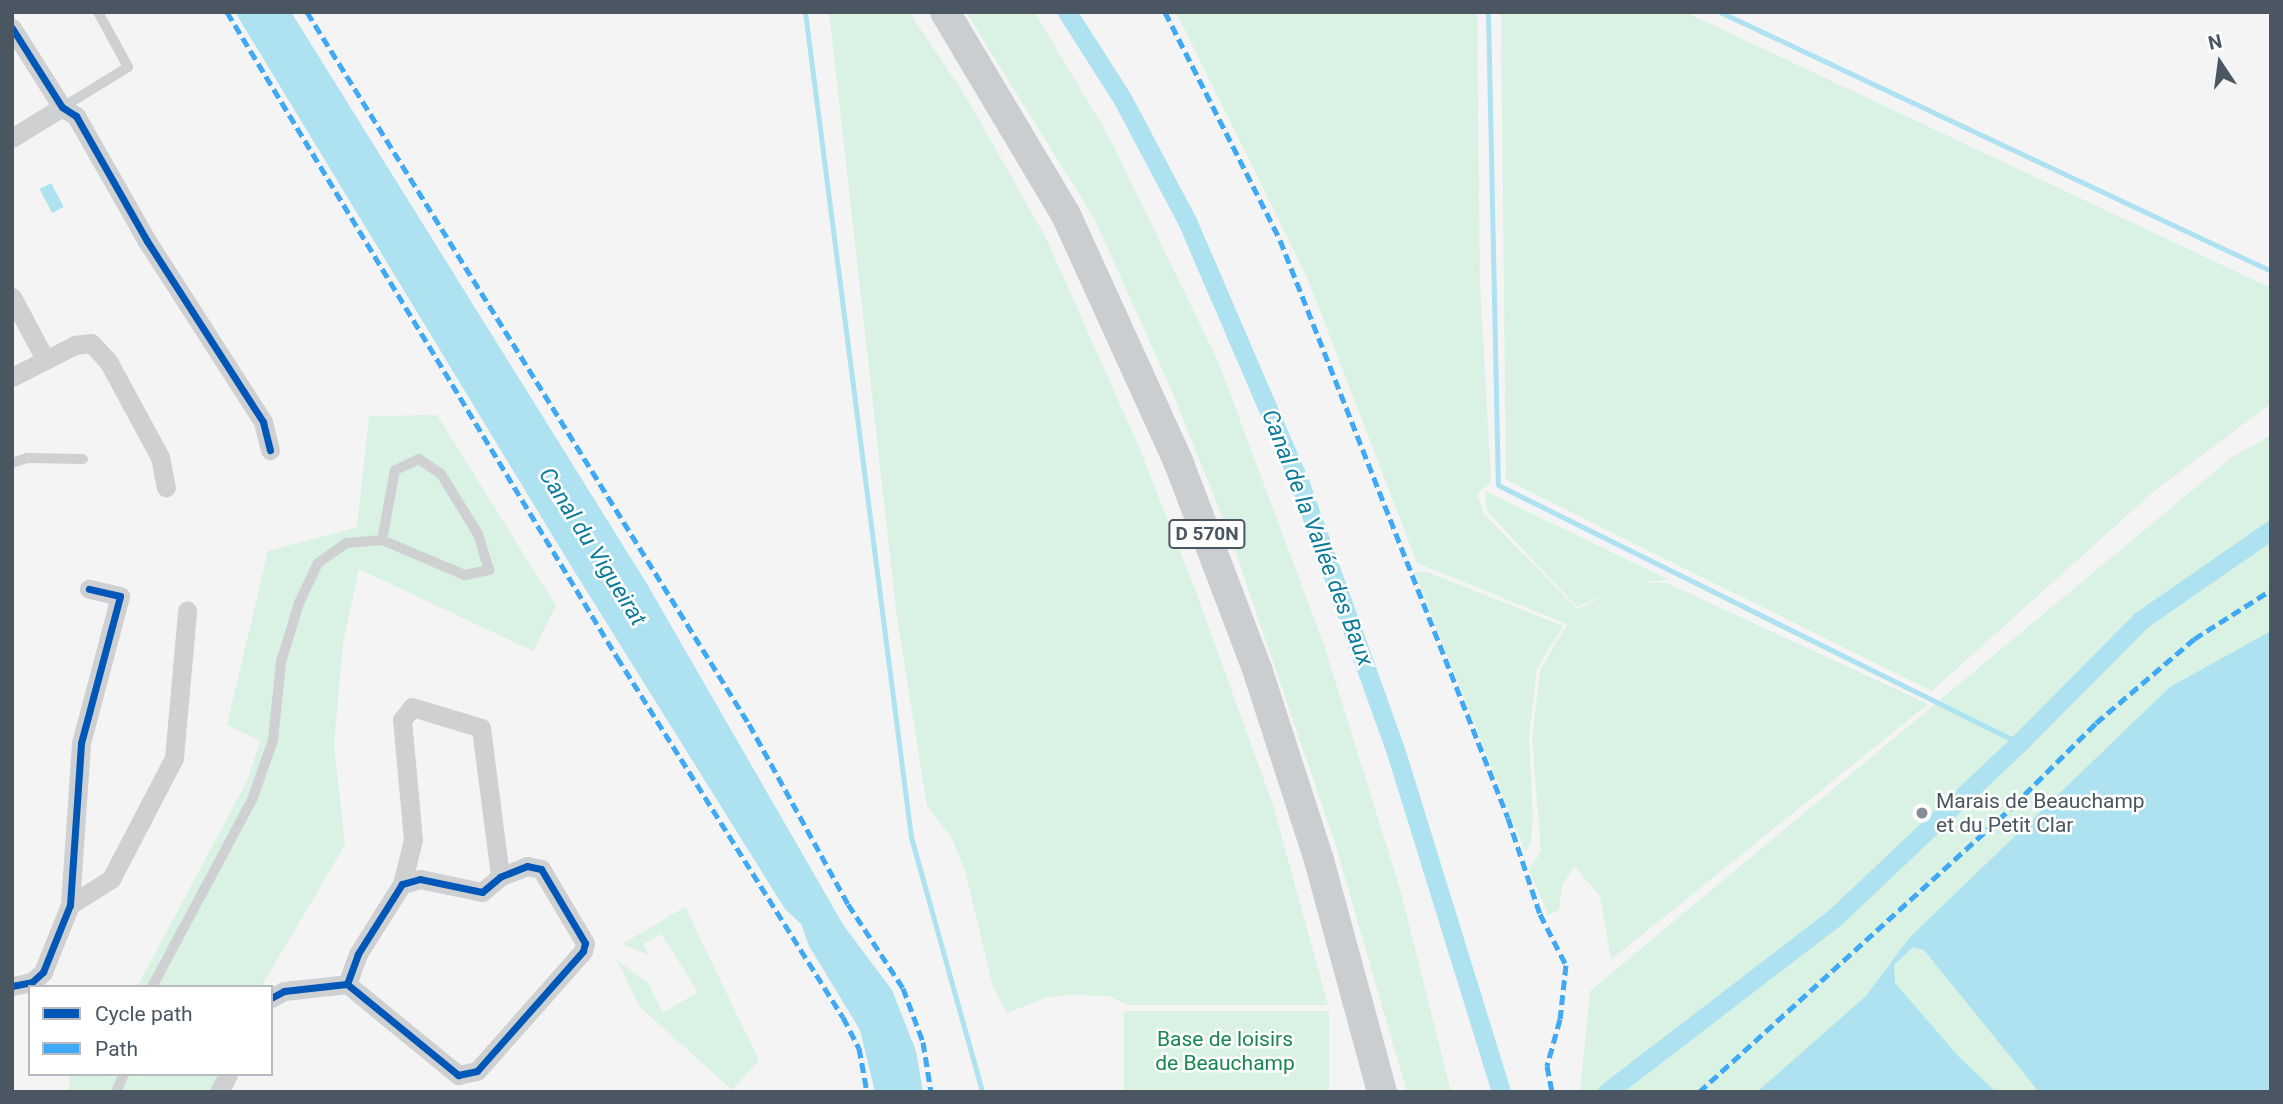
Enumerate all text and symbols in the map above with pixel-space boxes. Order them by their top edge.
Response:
north arrow [2185,28,2255,98]
text: N [2206,29,2224,55]
water label: Canal de la Vallée des Baux [1255,406,1379,670]
water label: Canal du Vigueirat [532,463,652,631]
road number: D 570N [1167,519,1247,550]
place label: Marais de Beauchamp et du Petit Clar [1936,788,2145,838]
marker: Marais de Beauchamp et du Petit Clar [1914,805,1930,821]
legend [28,985,273,1076]
text: Cycle path [95,1002,193,1026]
park label: Base de loisirs de Beauchamp [1155,1026,1295,1076]
text: Path [95,1037,138,1061]

